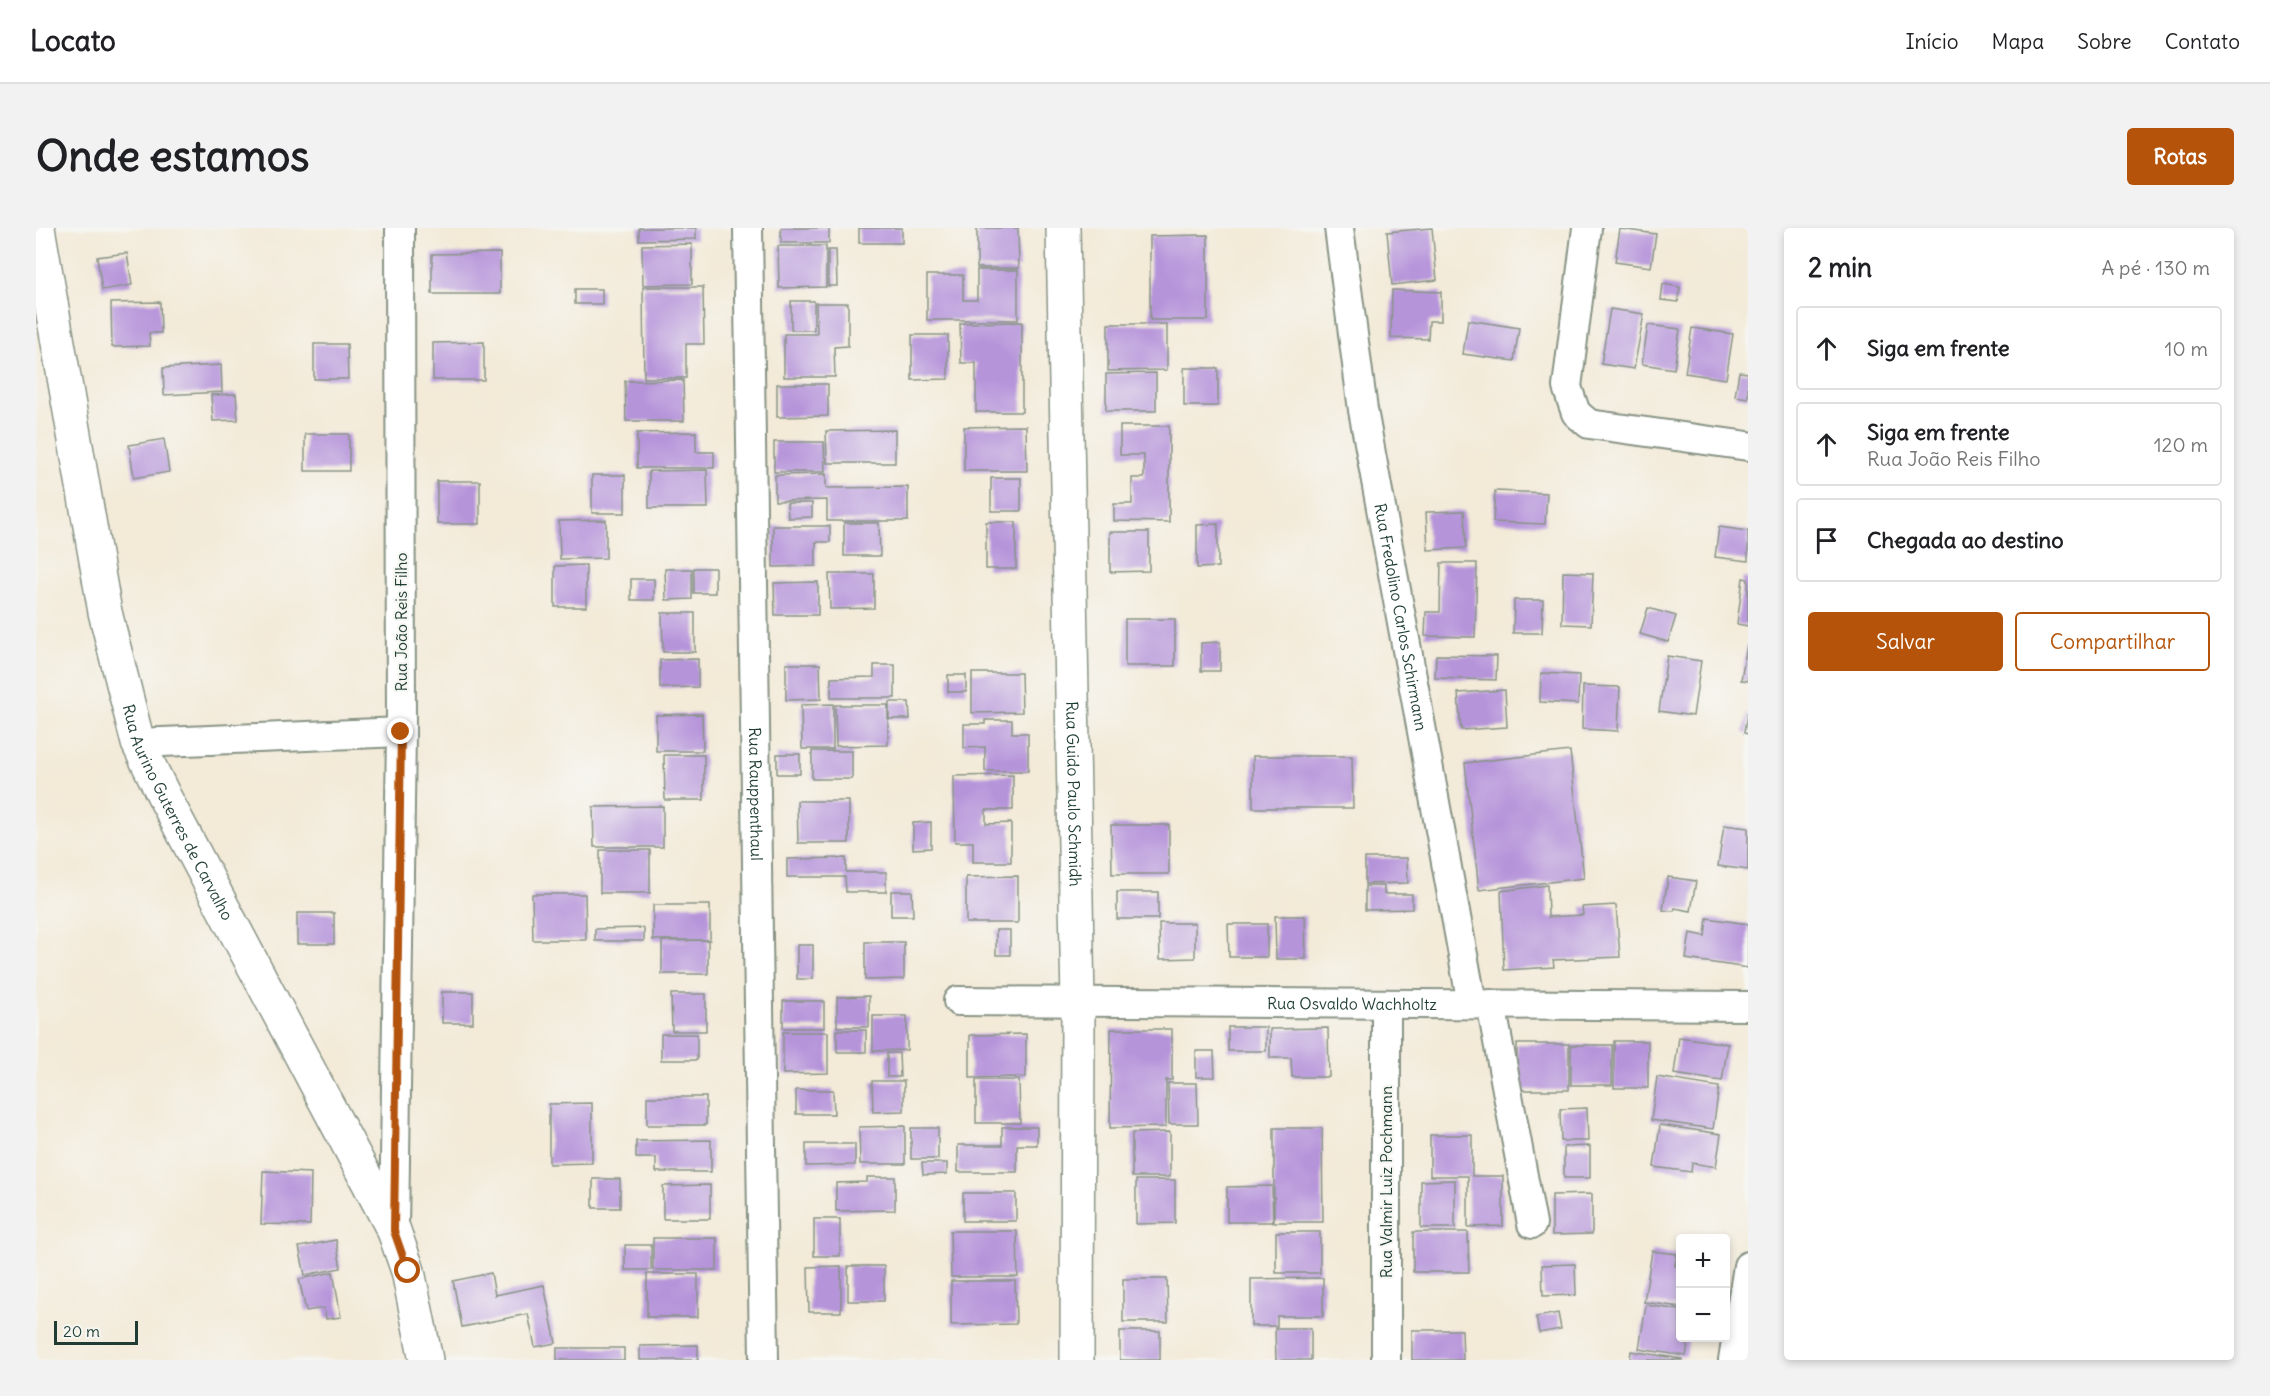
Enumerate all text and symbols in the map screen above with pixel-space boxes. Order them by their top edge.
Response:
text: Locato [30,23,116,59]
text: Início [1905,28,1959,55]
text: Mapa [1992,28,2044,55]
text: Sobre [2077,28,2132,55]
text: Contato [2165,28,2240,55]
button: Rotas [2127,128,2234,185]
text: Onde estamos [36,130,309,182]
text: 2 min [1808,251,1872,284]
text: A pé · 130 m [2102,255,2210,280]
icon: ahead [1810,332,1843,365]
text: Siga em frente [1867,334,2010,362]
text: 10 m [2165,336,2208,361]
text: Siga em frente [1867,418,2010,446]
icon: ahead [1810,428,1843,461]
text: 120 m [2154,432,2208,457]
text: Rua João Reis Filho [1867,446,2041,471]
street label: Rua Fredolino Carlos Schirmann [1370,502,1432,732]
icon: arrive [1810,524,1843,557]
text: Chegada ao destino [1867,526,2064,554]
street label: Rua João Reis Filho [391,553,411,691]
button: Salvar [1808,612,2003,671]
button: Compartilhar [2015,612,2210,671]
street label: Rua Guido Paulo Schmidh [1062,701,1086,887]
street label: Rua Aurino Guterres de Carvalho [119,702,238,924]
route end [387,718,413,744]
street label: Rua Rauppenthaul [745,727,767,861]
street label: Rua Osvaldo Wachholtz [1267,993,1437,1014]
street label: Rua Valmir Luiz Pochmann [1376,1086,1396,1278]
map controls [1676,1234,1730,1342]
button: + [1676,1234,1730,1288]
route start [394,1257,420,1283]
button: − [1676,1288,1730,1342]
scale bar [54,1318,138,1346]
text: 20 m [63,1321,100,1341]

